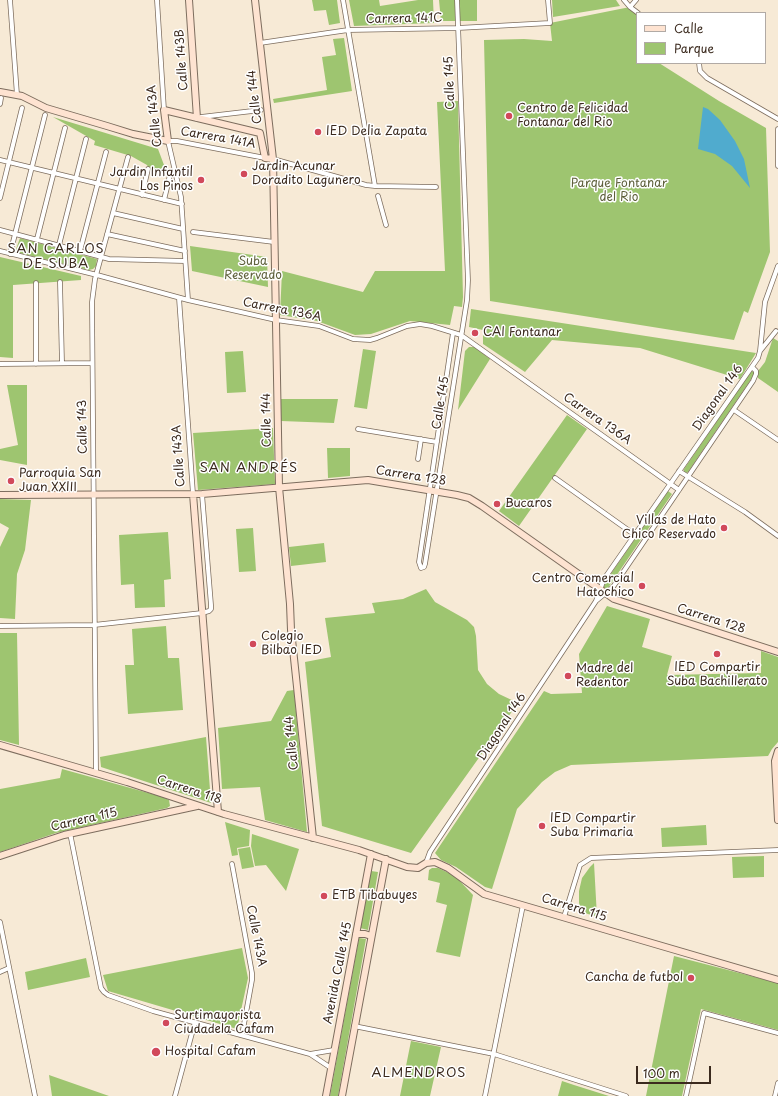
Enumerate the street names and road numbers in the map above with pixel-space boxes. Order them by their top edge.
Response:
street label: Carrera 141C [365,11,443,27]
street label: Calle 143B [173,29,191,91]
street label: Calle 145 [442,56,458,110]
street label: Calle 144 [245,69,265,125]
street label: Calle 143A [145,84,165,148]
street label: Carrera 141A [179,124,257,152]
street label: Carrera 136A [241,295,323,325]
street label: Diagonal 146 [690,362,746,434]
street label: Calle 145 [430,375,452,431]
street label: Carrera 136A [560,390,634,448]
street label: Calle 144 [259,393,275,447]
street label: Calle 143 [75,400,91,454]
street label: Calle 143A [170,424,188,488]
street label: Carrera 128 [375,463,447,489]
street label: Carrera 128 [675,601,747,637]
street label: Diagonal 146 [475,690,529,764]
street label: Calle 144 [282,715,302,771]
street label: Carrera 118 [155,773,223,807]
street label: Carrera 115 [49,805,119,835]
street label: Carrera 115 [540,891,608,925]
street label: Calle 143A [243,904,269,968]
street label: Avenida Calle 145 [321,921,355,1025]

